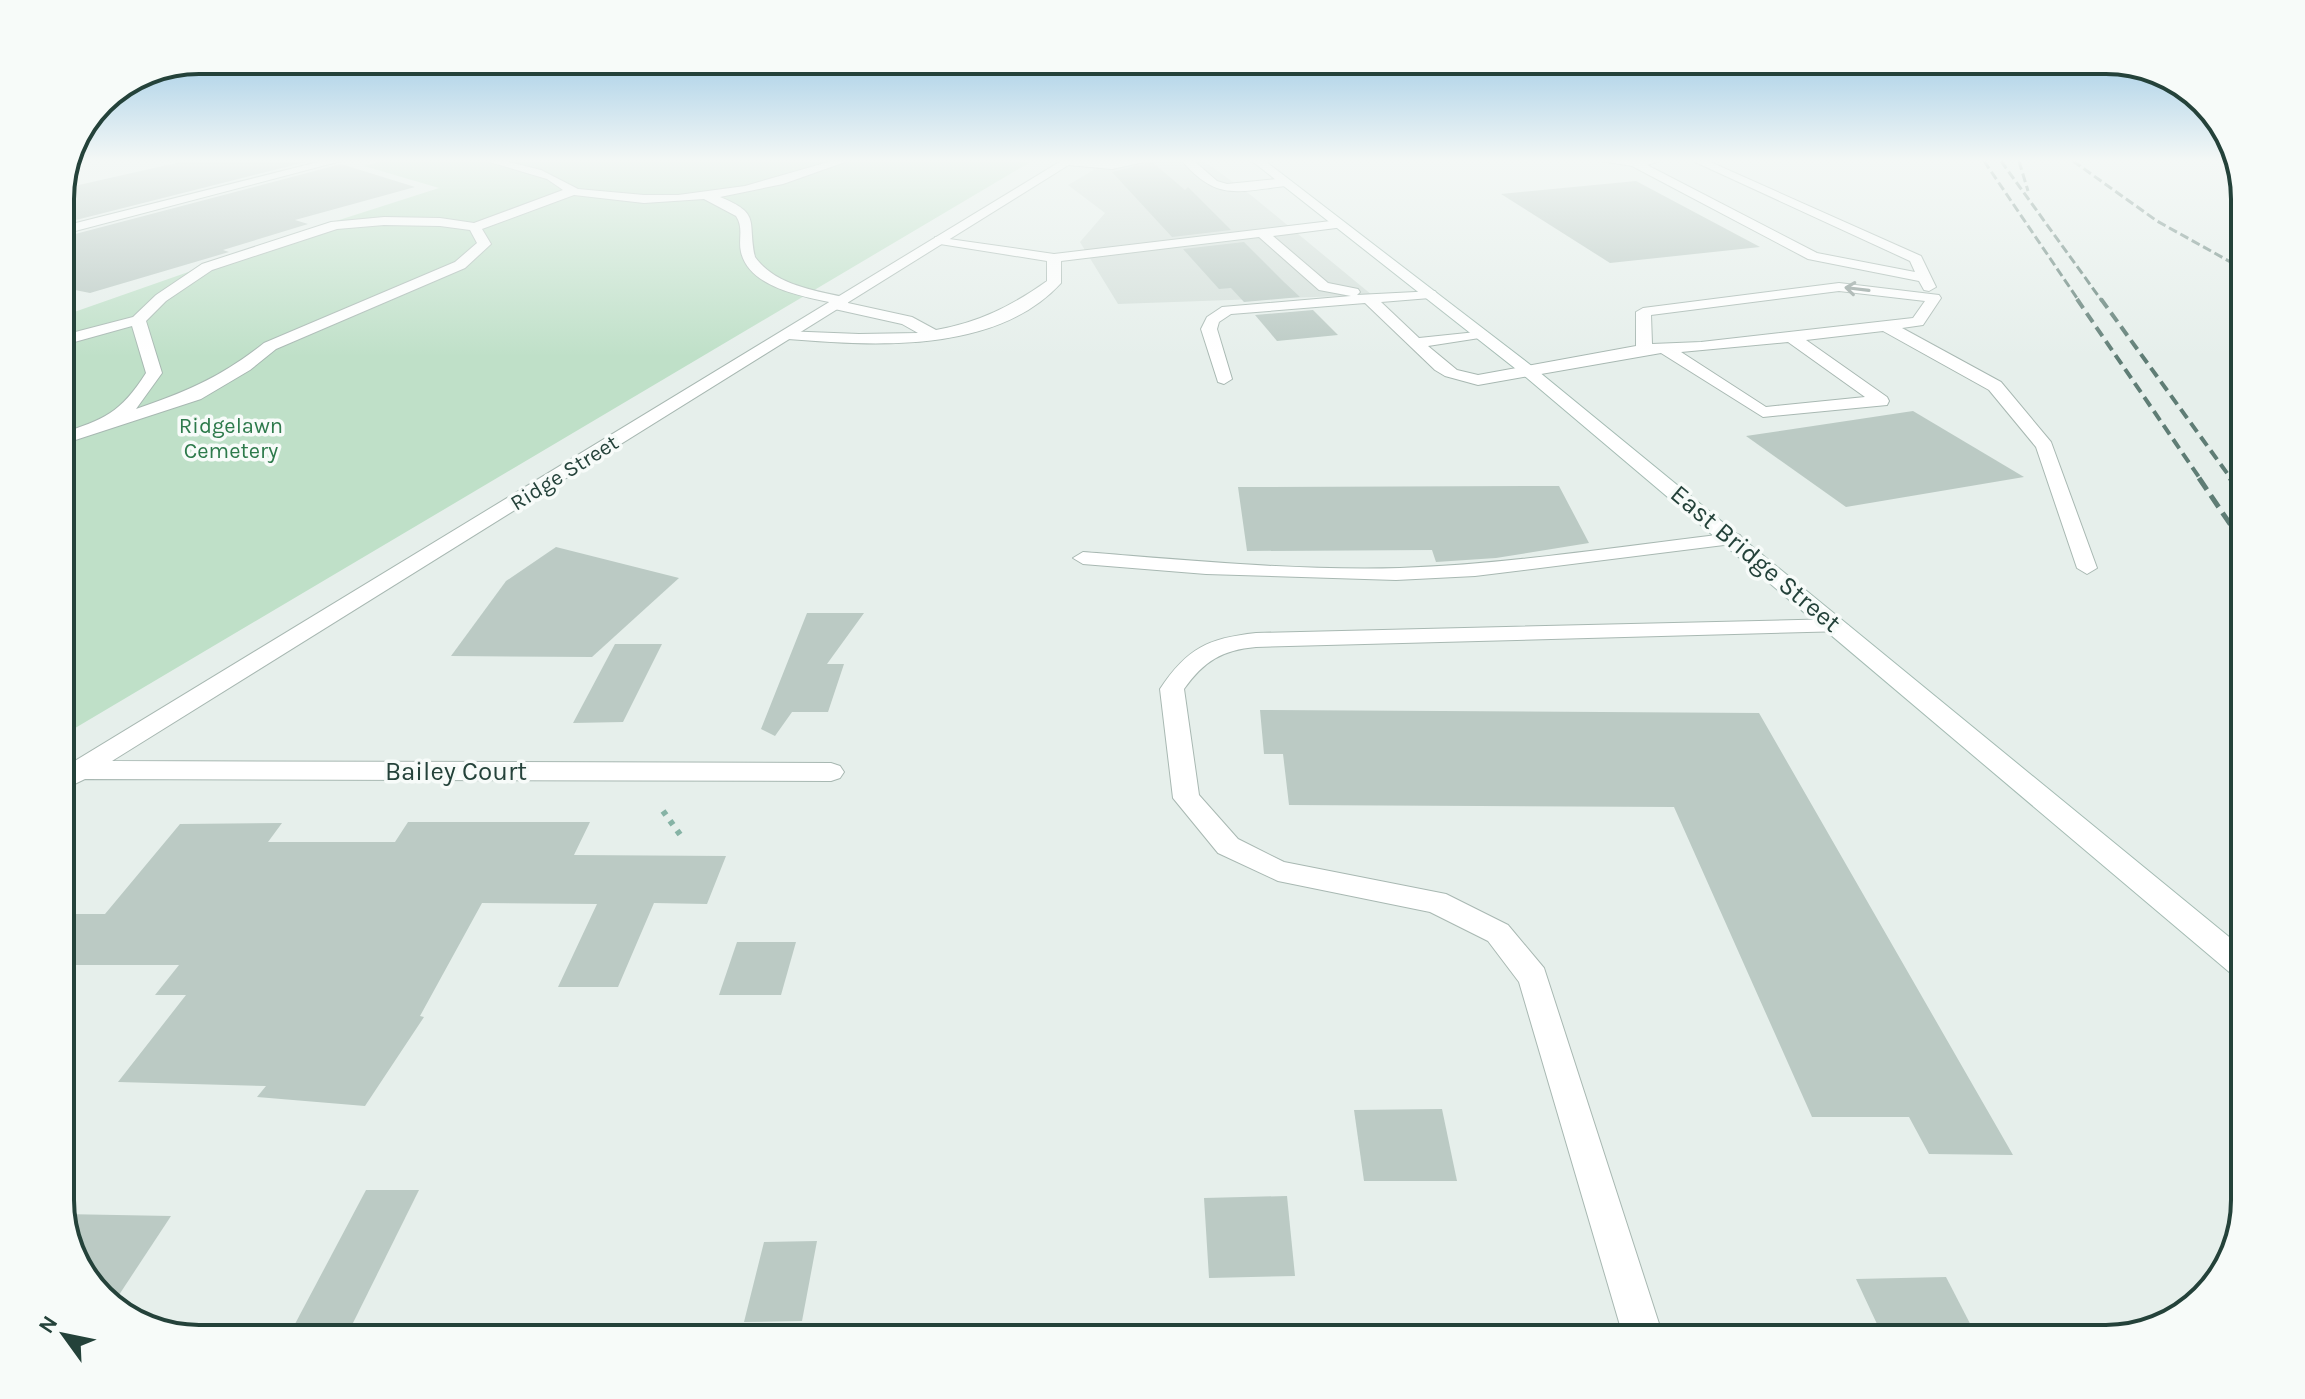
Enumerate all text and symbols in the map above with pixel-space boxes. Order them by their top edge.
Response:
one-way arrow [1845,281,1870,296]
park label: Ridgelawn Cemetery [179,413,283,464]
street label: Ridge Street [506,429,623,516]
street label: East Bridge Street [1664,478,1847,639]
street label: Bailey Court [385,756,527,787]
north arrow [24,1295,104,1375]
text: N [33,1311,63,1338]

